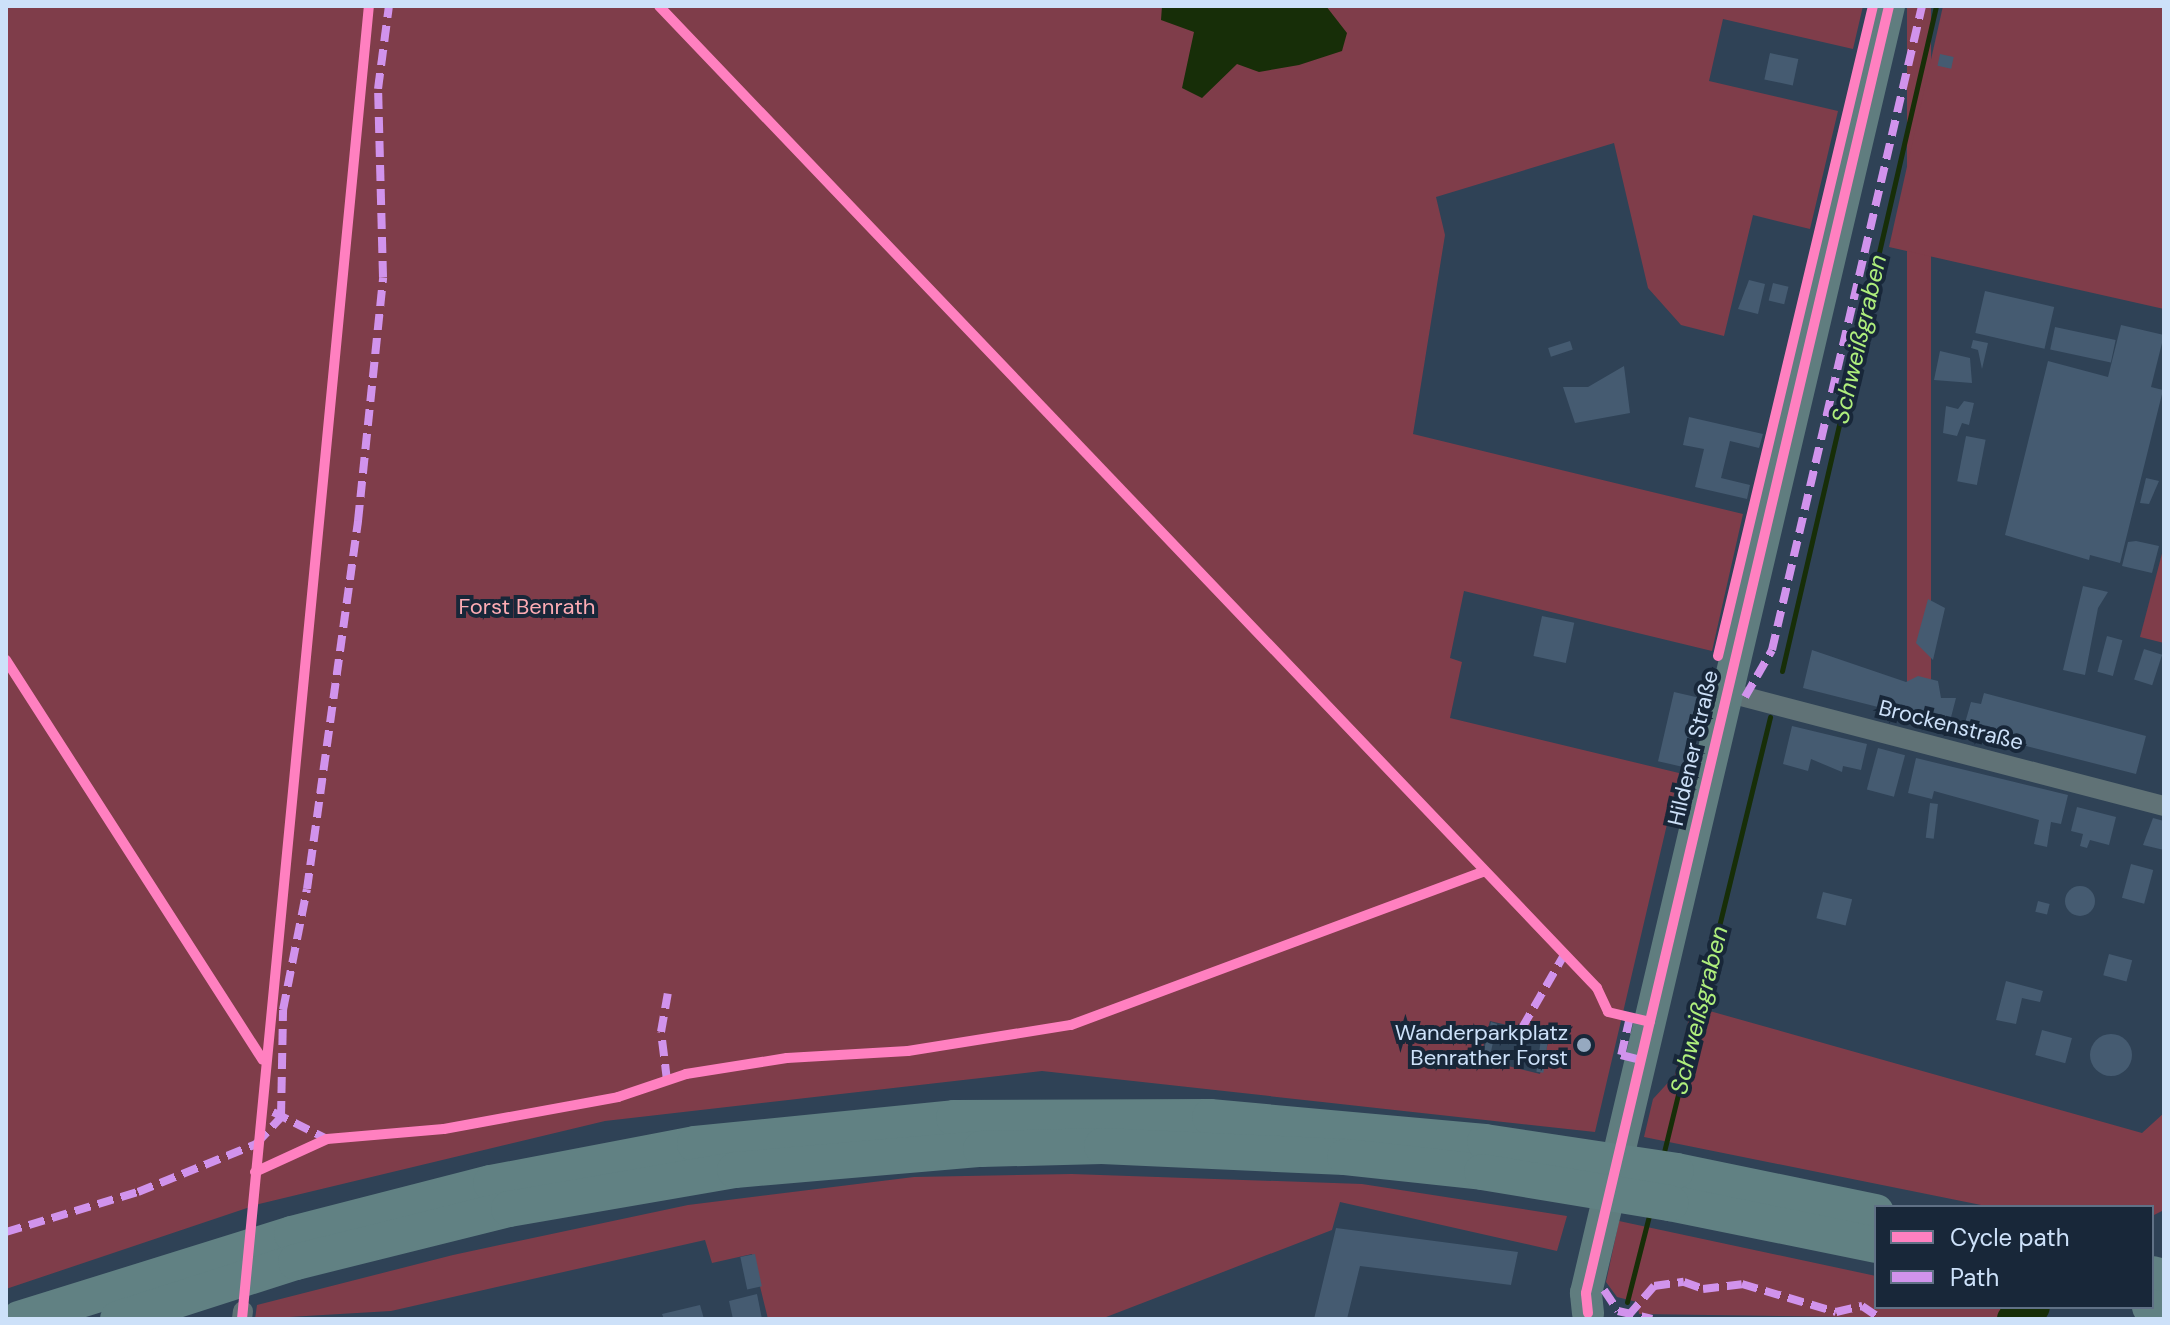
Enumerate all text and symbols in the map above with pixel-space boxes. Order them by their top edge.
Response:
water label: Schweißgraben [1826,252,1892,426]
park label: Forst Benrath [459,594,595,620]
street label: Hildener Straße [1662,668,1724,828]
street label: Brockenstraße [1876,694,2026,756]
water label: Schweißgraben [1664,923,1734,1097]
place label: Wanderparkplatz Benrather Forst [1395,1019,1568,1070]
marker: Wanderparkplatz Benrather Forst [1575,1036,1593,1054]
legend [1874,1205,2154,1309]
text: Cycle path [1950,1222,2069,1253]
text: Path [1950,1262,1999,1293]

